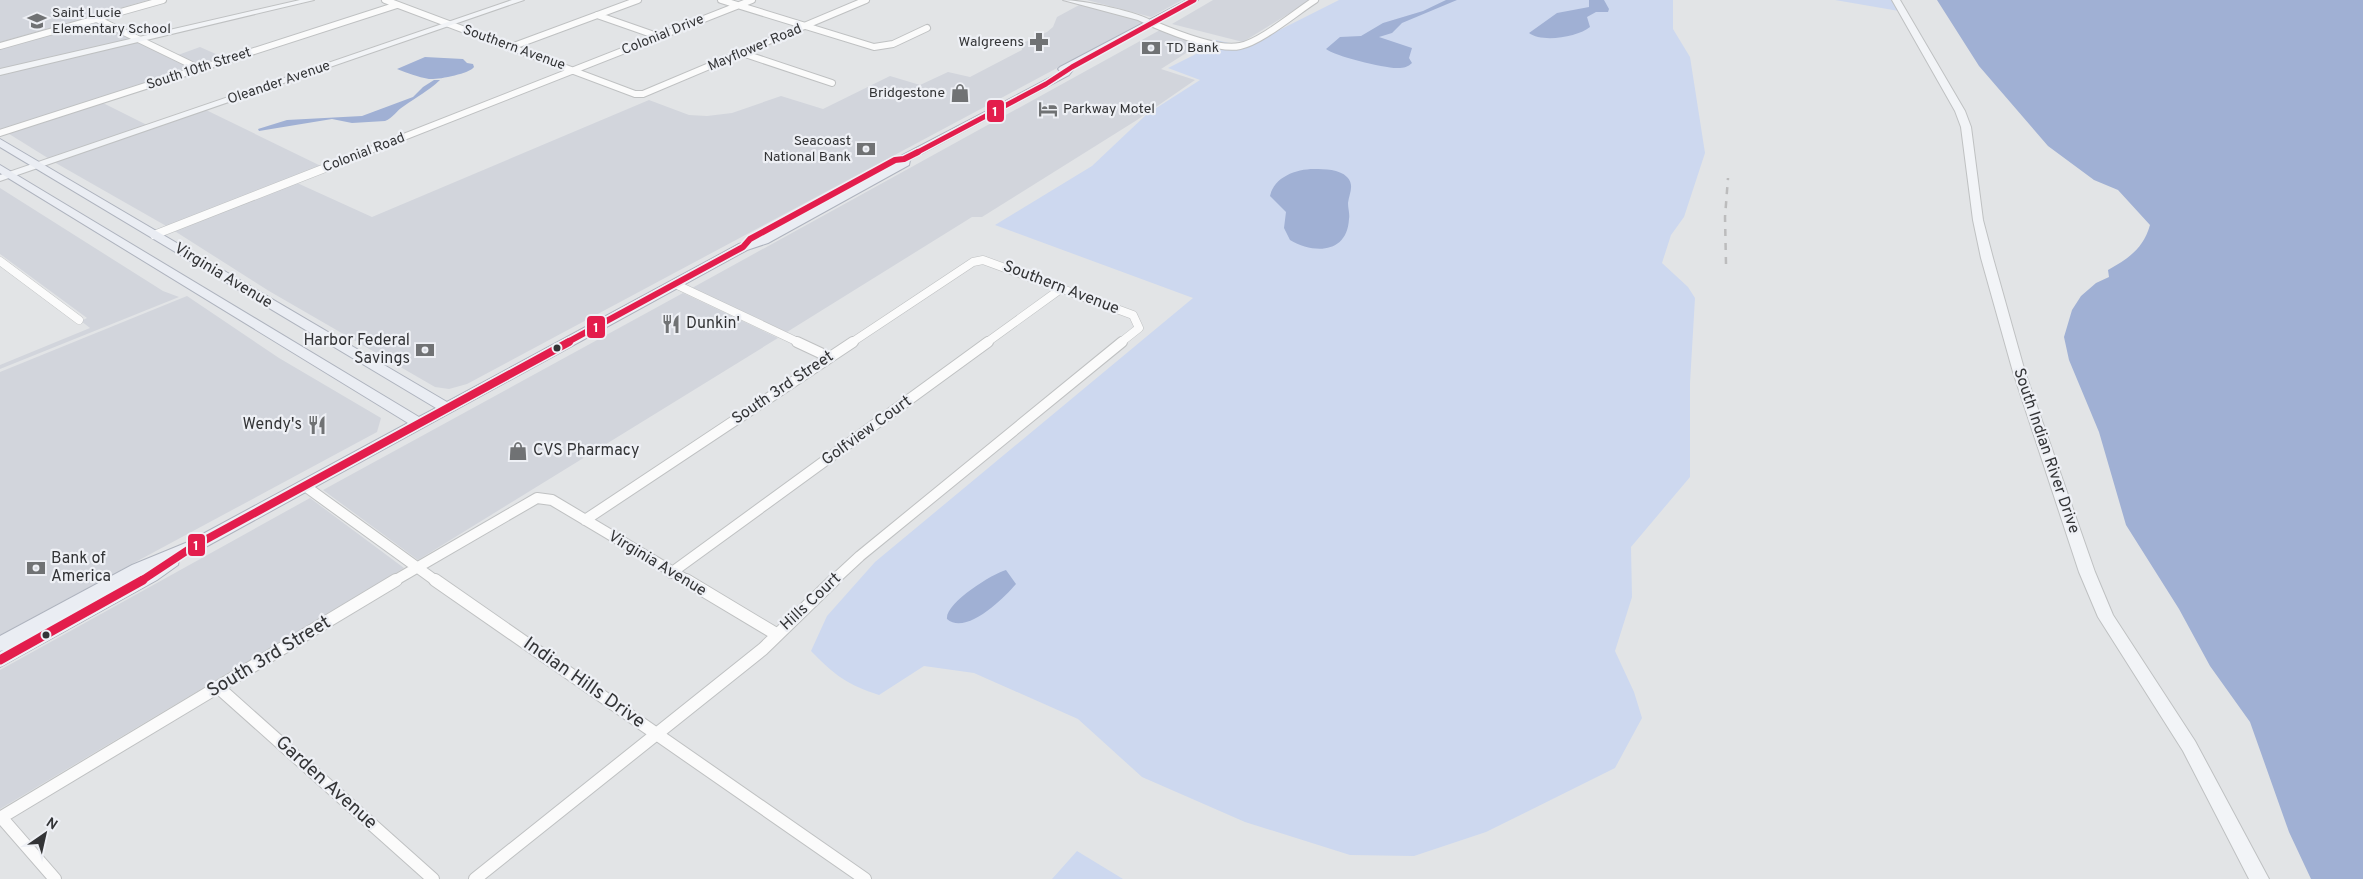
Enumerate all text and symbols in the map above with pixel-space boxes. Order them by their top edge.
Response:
place label: Saint Lucie Elementary School [52,5,171,38]
school or university icon: Saint Lucie Elementary School [26,10,48,32]
street label: Colonial Drive [619,11,707,59]
street label: Mayflower Road [706,21,804,75]
street label: Southern Avenue [461,22,567,74]
pharmacy icon: Walgreens [1028,31,1050,53]
place label: Walgreens [959,34,1024,51]
bank icon: TD Bank [1140,37,1162,59]
place label: TD Bank [1166,40,1219,57]
street label: South 10th Street [145,44,253,94]
street label: Oleander Avenue [225,57,333,109]
shop icon: Bridgestone [949,82,971,104]
place label: Bridgestone [869,85,945,102]
hotel icon: Parkway Motel [1037,98,1059,120]
line badge: 1 [986,99,1005,123]
place label: Parkway Motel [1063,101,1155,118]
text: 1 [992,104,998,121]
street label: Colonial Road [321,130,407,176]
place label: Seacoast National Bank [764,133,851,166]
bank icon: Seacoast National Bank [855,138,877,160]
street label: Virginia Avenue [170,239,276,313]
street label: Southern Avenue [1000,257,1122,319]
restaurant icon: Dunkin' [660,313,682,335]
place label: Dunkin' [686,314,740,334]
line badge: 1 [586,315,606,339]
text: 1 [593,320,599,337]
place label: Harbor Federal Savings [304,331,410,369]
bank icon: Harbor Federal Savings [414,339,436,361]
unlabelled marker [552,343,562,353]
street label: South 3rd Street [728,347,838,429]
street label: South Indian River Drive [2008,366,2084,536]
street label: Golfview Court [818,392,916,470]
restaurant icon: Wendy's [306,414,328,436]
place label: Wendy's [242,415,302,435]
shop icon: CVS Pharmacy [507,440,529,462]
place label: CVS Pharmacy [533,441,639,461]
street label: Virginia Avenue [604,527,710,601]
line badge: 1 [187,533,206,557]
text: 1 [193,538,199,555]
place label: Bank of America [51,549,111,587]
bank icon: Bank of America [25,557,47,579]
street label: Hills Court [776,569,846,635]
street label: South 3rd Street [203,611,335,703]
unlabelled marker [41,630,51,640]
street label: Indian Hills Drive [518,632,650,734]
street label: Garden Avenue [270,731,382,835]
north arrow [20,809,70,859]
text: N [43,815,60,834]

